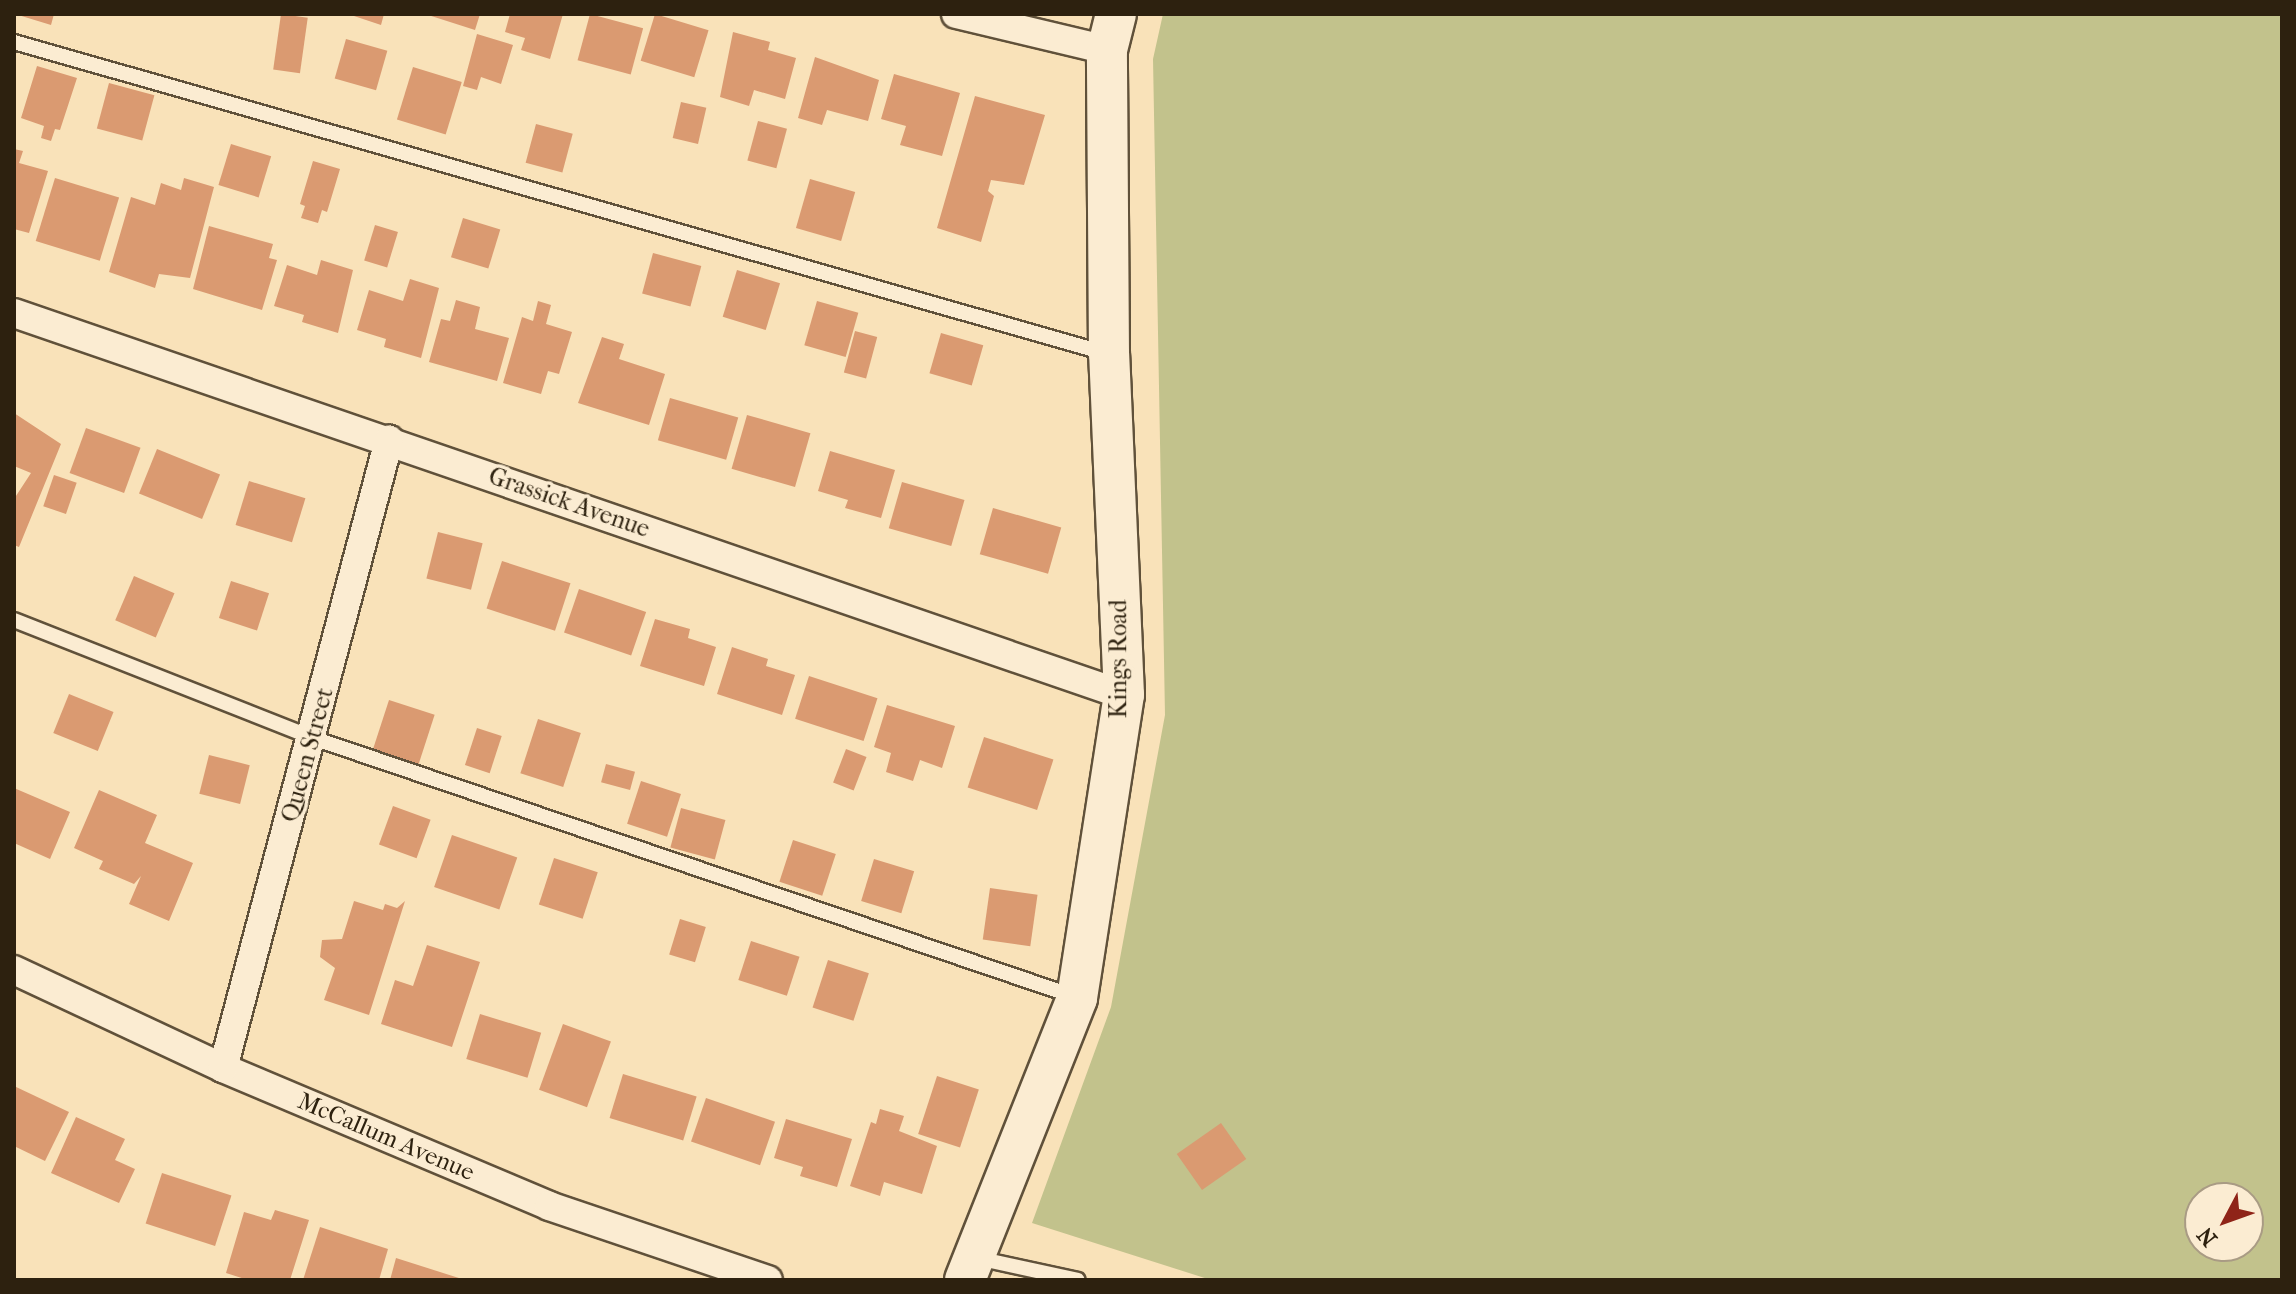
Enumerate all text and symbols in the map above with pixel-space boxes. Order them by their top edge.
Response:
street label: Grassick Avenue [485,462,653,544]
street label: Kings Road [1105,600,1133,718]
street label: Queen Street [276,685,340,825]
street label: McCallum Avenue [293,1087,479,1187]
north arrow [2184,1182,2264,1262]
text: N [2192,1222,2223,1251]

